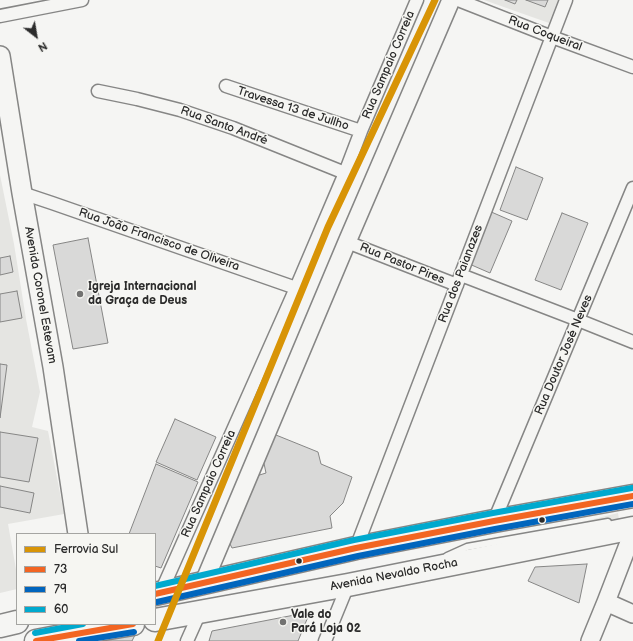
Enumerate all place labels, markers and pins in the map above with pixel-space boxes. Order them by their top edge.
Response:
place label: Igreja Internacional da Graça de Deus [88,280,196,308]
marker: Igreja Internacional da Graça de Deus [75,289,85,299]
unlabelled marker [537,515,547,525]
unlabelled marker [294,556,304,566]
place label: Vale do Pará Loja 02 [291,608,361,636]
marker: Vale do Pará Loja 02 [278,617,288,627]

